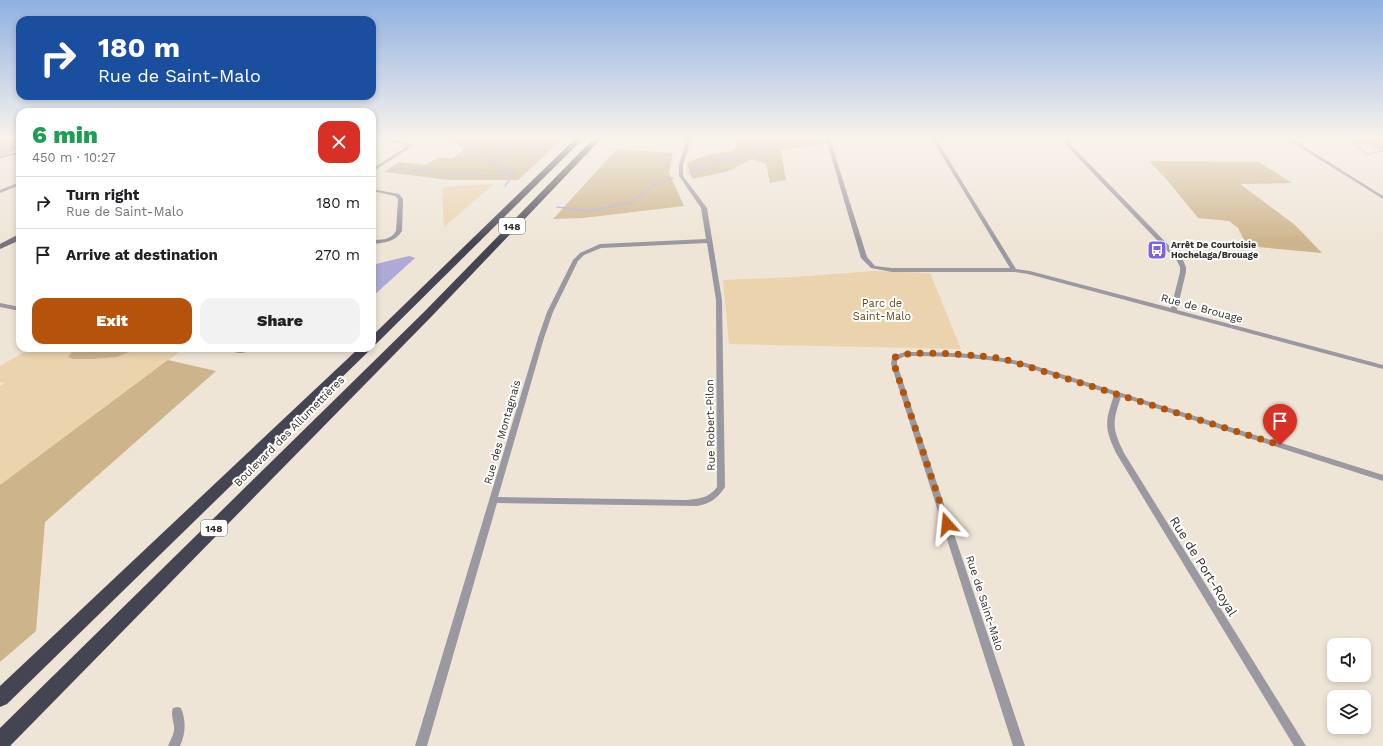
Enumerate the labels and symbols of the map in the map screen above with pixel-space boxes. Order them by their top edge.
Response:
road number: 148 [499,218,525,234]
bus stop icon: Arrêt De Courtoisie Hochelaga/Brouage [1146,239,1168,261]
place label: Arrêt De Courtoisie Hochelaga/Brouage [1171,240,1258,260]
street label: Rue de Brouage [1159,291,1244,326]
park label: Parc de Saint-Malo [853,297,911,323]
street label: Boulevard des Allumettières [231,373,347,489]
street label: Rue des Montagnais [481,378,524,486]
street label: Rue Robert-Pilon [703,379,718,471]
pin [1263,404,1297,445]
position arrow [926,503,968,545]
street label: Rue de Port-Royal [1167,514,1240,619]
road number: 148 [201,520,227,536]
street label: Rue de Saint-Malo [963,554,1006,652]

